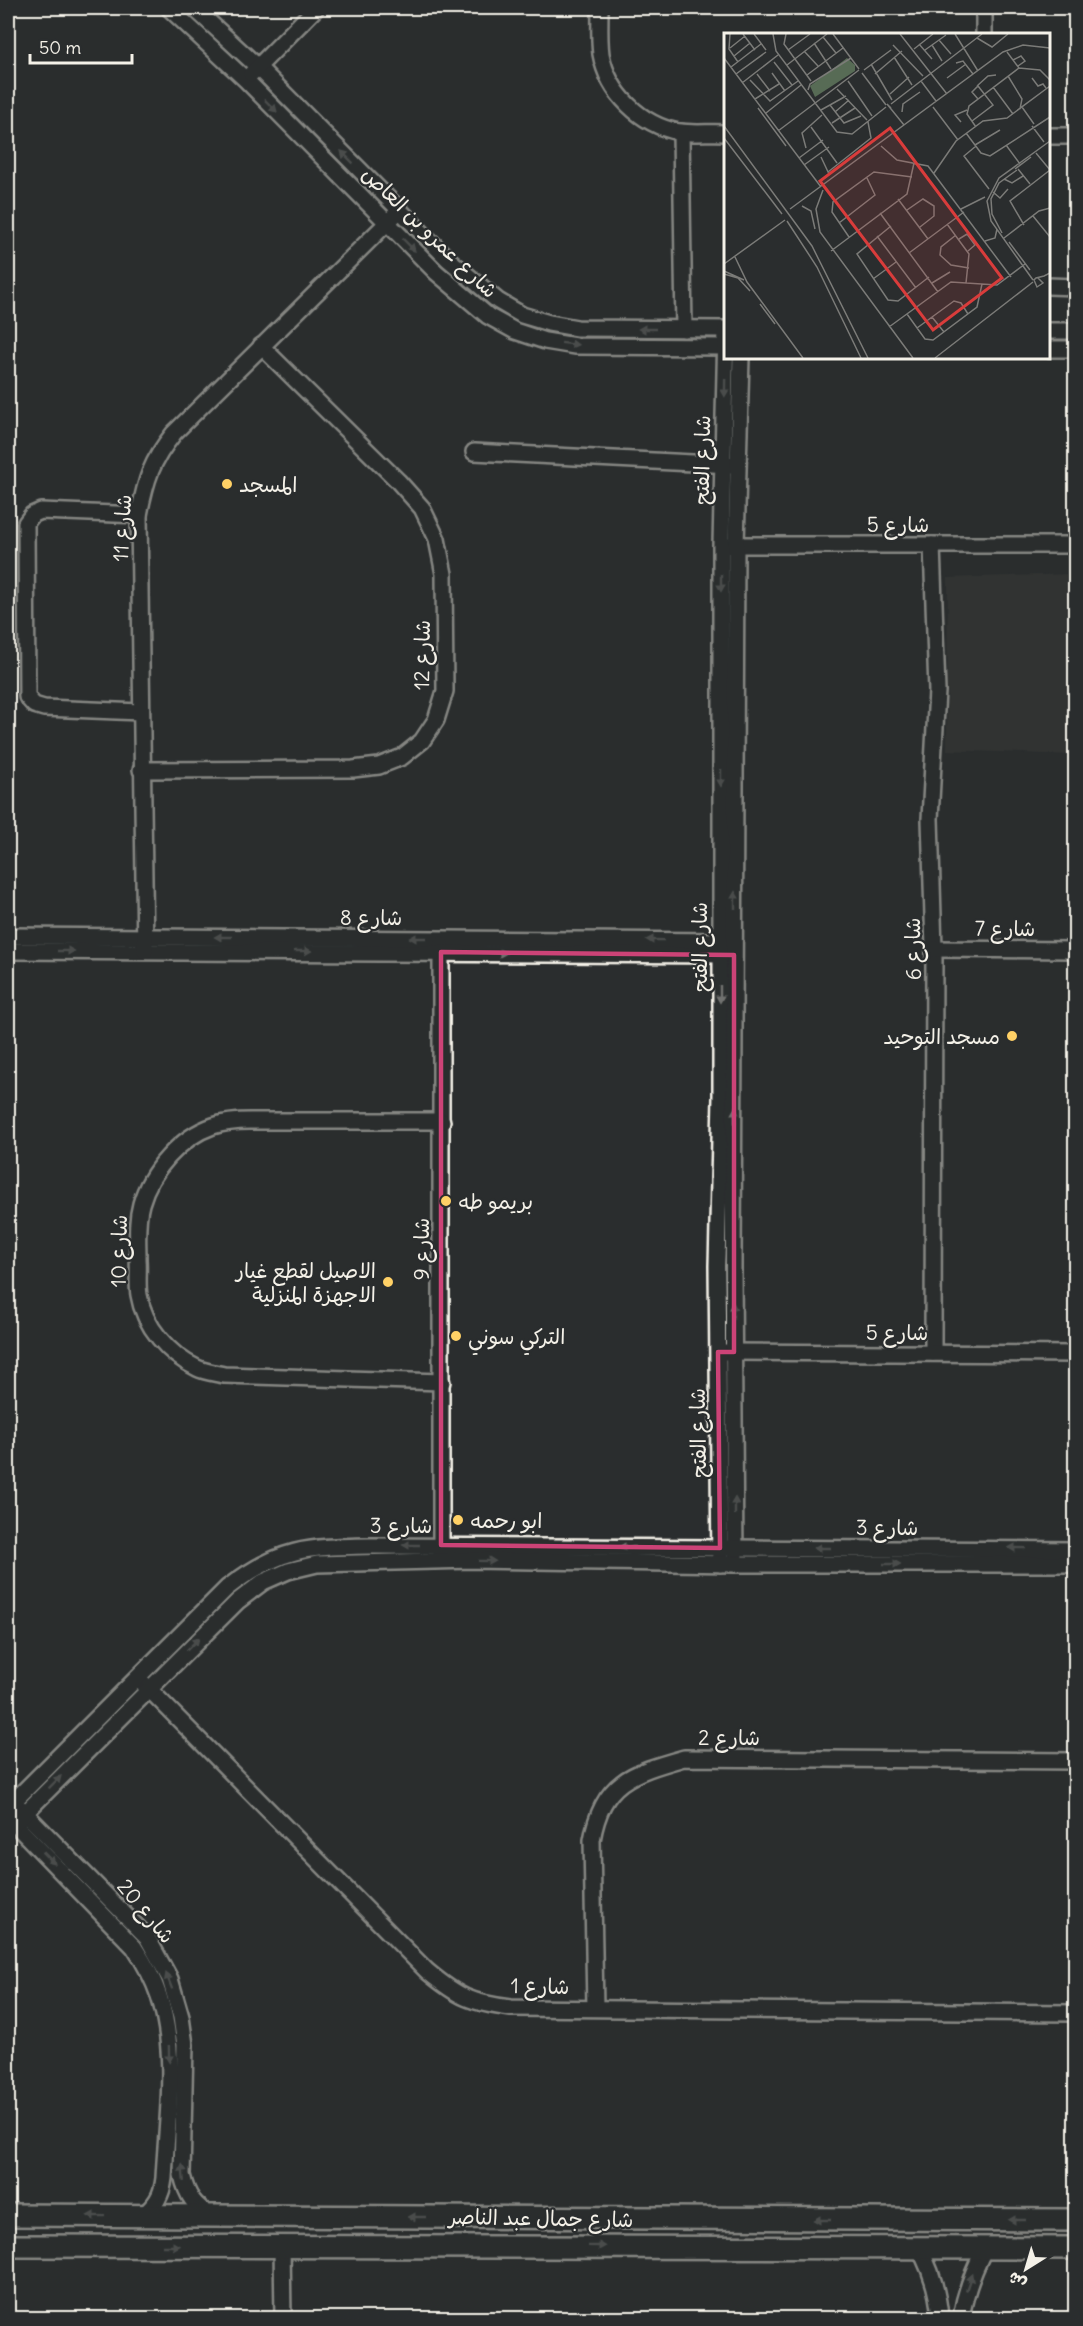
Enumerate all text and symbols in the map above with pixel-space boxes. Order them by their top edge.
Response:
scale bar [30,27,132,65]
inset map [724,33,1050,358]
text: 50 m [39,36,81,59]
one-way arrow [264,99,278,113]
one-way arrow [340,150,354,164]
street label: شارع عمرو بن العاص [355,160,504,305]
one-way arrow [401,237,415,251]
one-way arrow [637,324,656,334]
one-way arrow [561,340,580,349]
one-way arrow [720,378,729,397]
street label: شارع الفتح [688,415,718,505]
place label: المسجد [239,471,298,498]
marker: المسجد [220,477,234,491]
street label: شارع 11 [107,494,139,562]
street label: شارع 5 [867,511,929,540]
one-way arrow [716,573,726,592]
street label: شارع 12 [408,620,438,690]
one-way arrow [716,768,726,787]
one-way arrow [730,890,740,909]
street label: شارع الفتح [686,902,715,992]
street label: شارع 8 [340,904,402,933]
street label: شارع 7 [975,915,1035,944]
street label: شارع 6 [899,917,929,981]
one-way arrow [214,932,233,942]
one-way arrow [409,933,428,943]
one-way arrow [646,935,665,945]
one-way arrow [56,946,75,956]
one-way arrow [293,946,312,956]
one-way arrow [488,948,507,957]
one-way arrow [715,984,725,1003]
place label: مسجد التوحيد [883,1023,1000,1050]
marker: مسجد التوحيد [1005,1029,1019,1043]
one-way arrow [730,1106,740,1125]
place label: بريمو طه [458,1188,533,1215]
marker: بريمو طه [439,1194,453,1208]
street label: شارع 10 [105,1214,135,1288]
street label: شارع 9 [408,1218,437,1280]
place label: الاصيل لقطع غيار الاجهزة المنزلية [234,1257,376,1308]
marker: الاصيل لقطع غيار الاجهزة المنزلية [381,1275,395,1289]
one-way arrow [728,1301,738,1320]
street label: شارع 5 [866,1319,928,1348]
place label: التركي سوني [468,1323,565,1356]
marker: التركي سوني [449,1329,463,1343]
street label: شارع الفتح [684,1388,714,1478]
one-way arrow [730,1496,739,1515]
place label: ابو رحمه [470,1507,542,1534]
street label: شارع 3 [370,1512,432,1541]
marker: ابو رحمه [451,1513,465,1527]
street label: شارع 3 [856,1514,918,1543]
one-way arrow [402,1541,421,1550]
one-way arrow [618,1542,637,1552]
one-way arrow [813,1543,832,1553]
one-way arrow [1008,1544,1027,1553]
one-way arrow [477,1556,496,1565]
one-way arrow [882,1559,901,1568]
one-way arrow [186,1638,200,1652]
street label: شارع 2 [698,1724,760,1753]
one-way arrow [48,1776,62,1790]
one-way arrow [41,1851,55,1865]
street label: شارع 20 [110,1873,181,1950]
one-way arrow [164,1971,174,1989]
street label: شارع 1 [510,1972,570,2002]
one-way arrow [165,2044,174,2063]
one-way arrow [178,2164,188,2183]
street label: شارع جمال عبد الناصر [446,2203,634,2235]
one-way arrow [87,2211,106,2221]
one-way arrow [408,2212,427,2222]
one-way arrow [813,2215,832,2225]
one-way arrow [1008,2215,1027,2225]
north arrow [996,2239,1056,2299]
one-way arrow [161,2241,180,2251]
one-way arrow [587,2241,606,2251]
text: ش [1004,2268,1030,2294]
one-way arrow [965,2273,975,2291]

